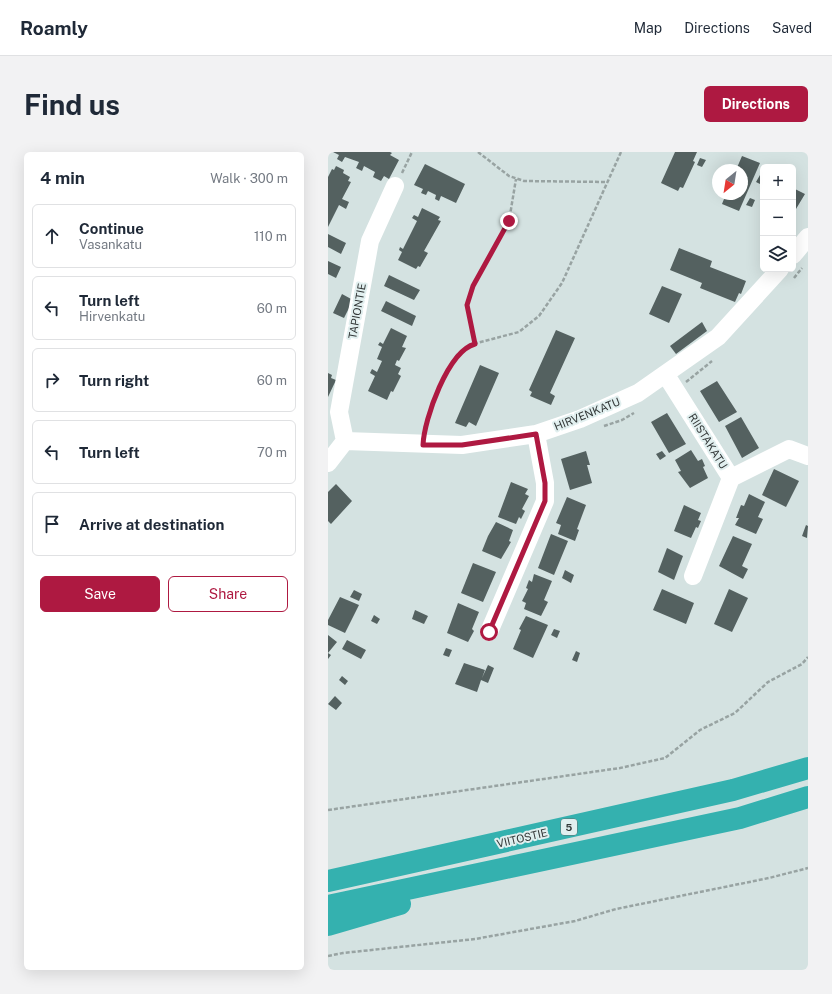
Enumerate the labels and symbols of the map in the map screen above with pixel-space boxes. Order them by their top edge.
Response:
north arrow [712,164,748,200]
route end [500,212,518,230]
street label: TAPIONTIE [346,282,368,340]
street label: HIRVENKATU [552,395,622,433]
street label: RIISTAKATU [686,411,730,471]
route start [480,623,498,641]
road number: 5 [561,819,577,835]
street label: VIITOSTIE [495,826,549,850]

